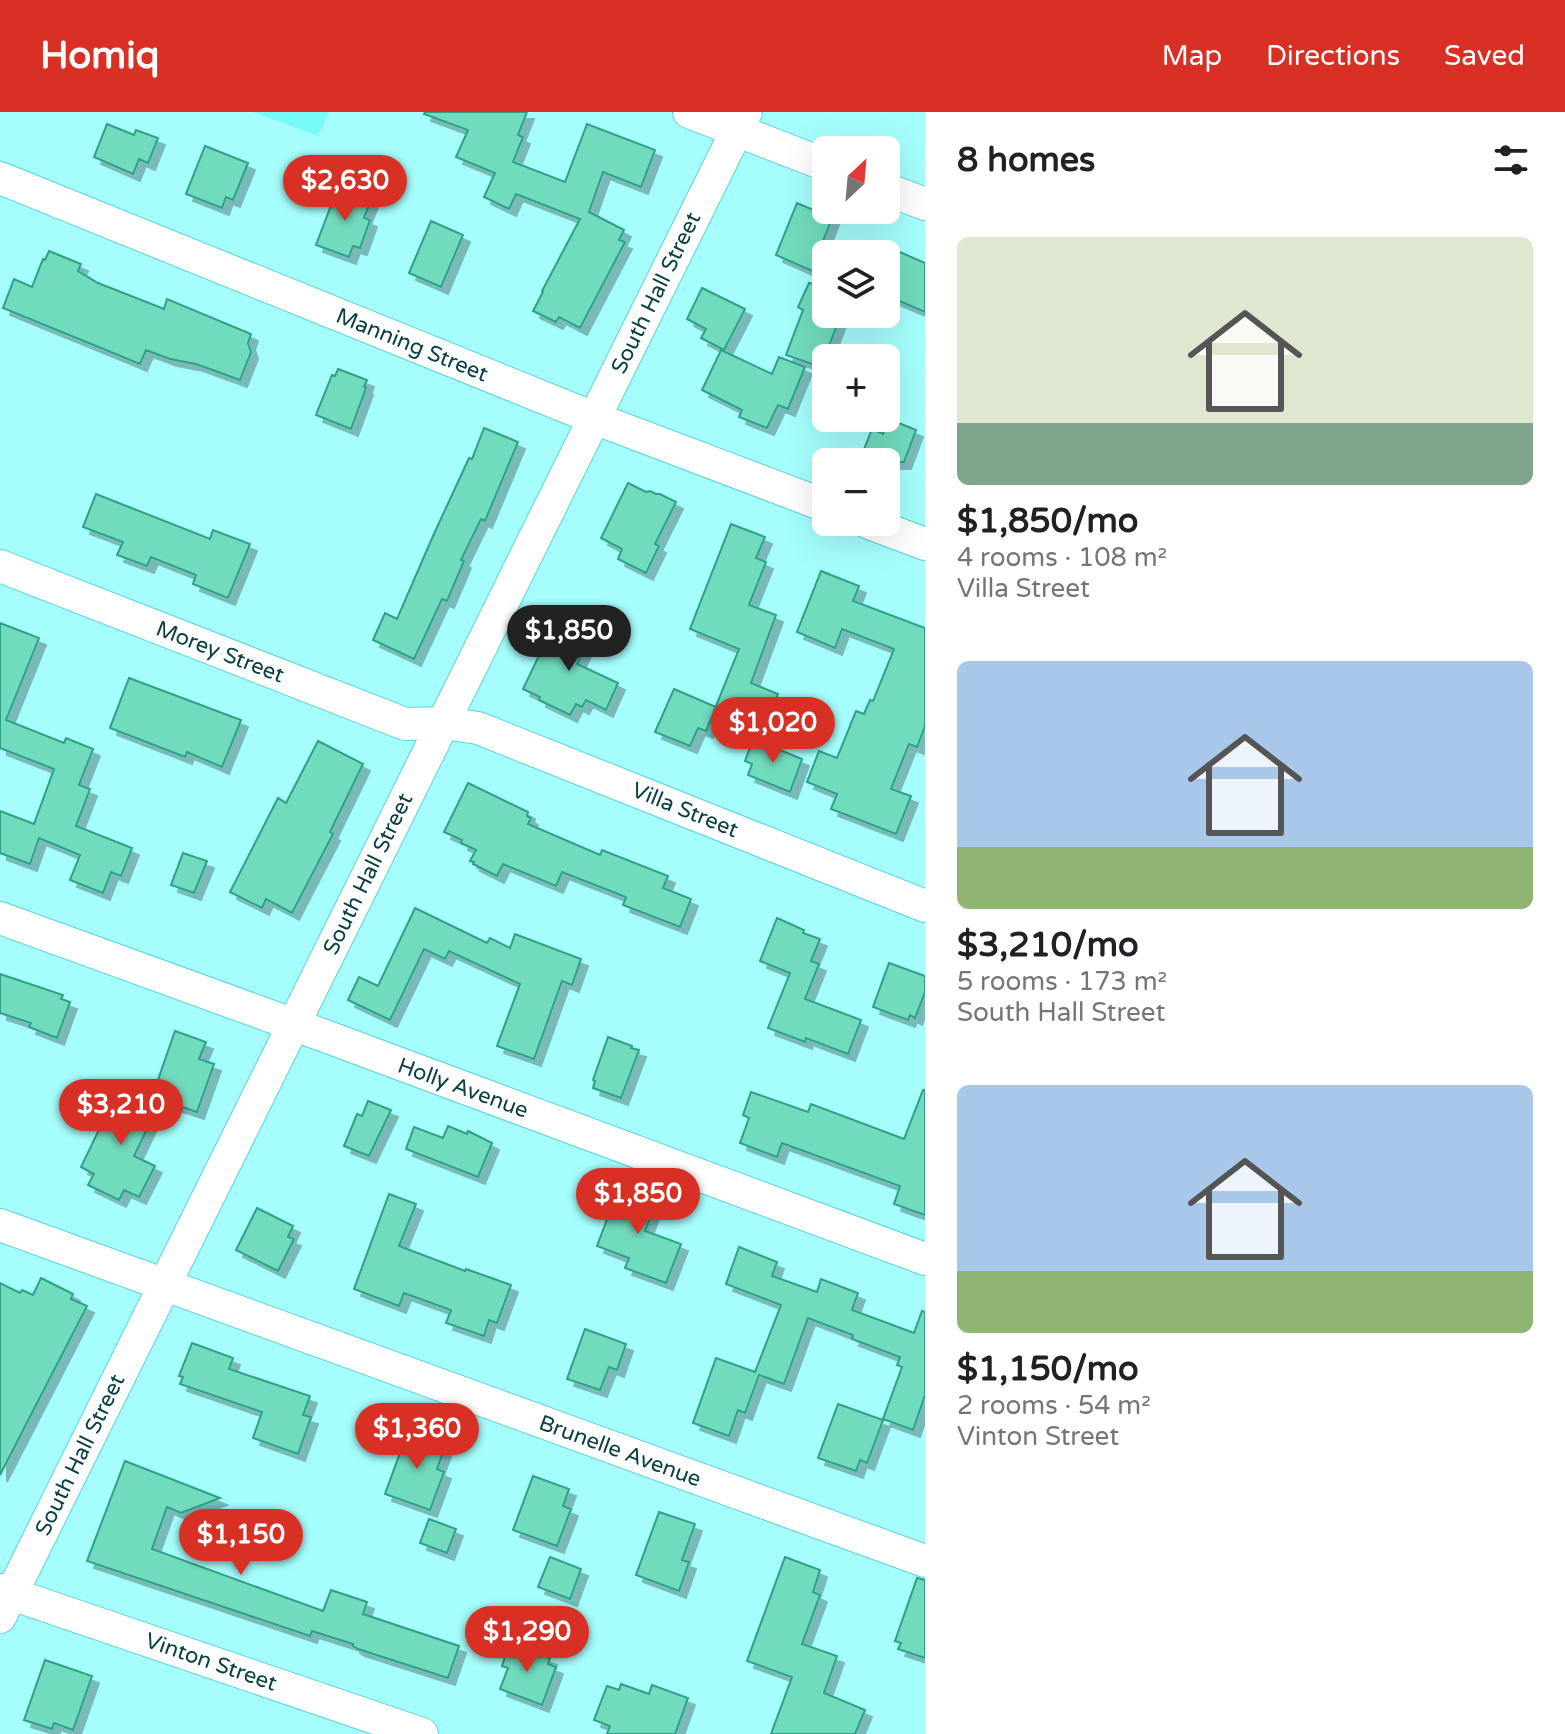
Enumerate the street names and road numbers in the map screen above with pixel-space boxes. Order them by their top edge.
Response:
street label: South Hall Street [606,208,706,378]
street label: Manning Street [332,303,492,387]
street label: Morey Street [152,616,288,688]
street label: Villa Street [628,777,742,843]
street label: South Hall Street [318,789,418,959]
street label: Holly Avenue [394,1052,532,1124]
street label: South Hall Street [30,1370,130,1540]
street label: Brunelle Avenue [535,1410,705,1492]
street label: Vinton Street [142,1627,280,1697]

